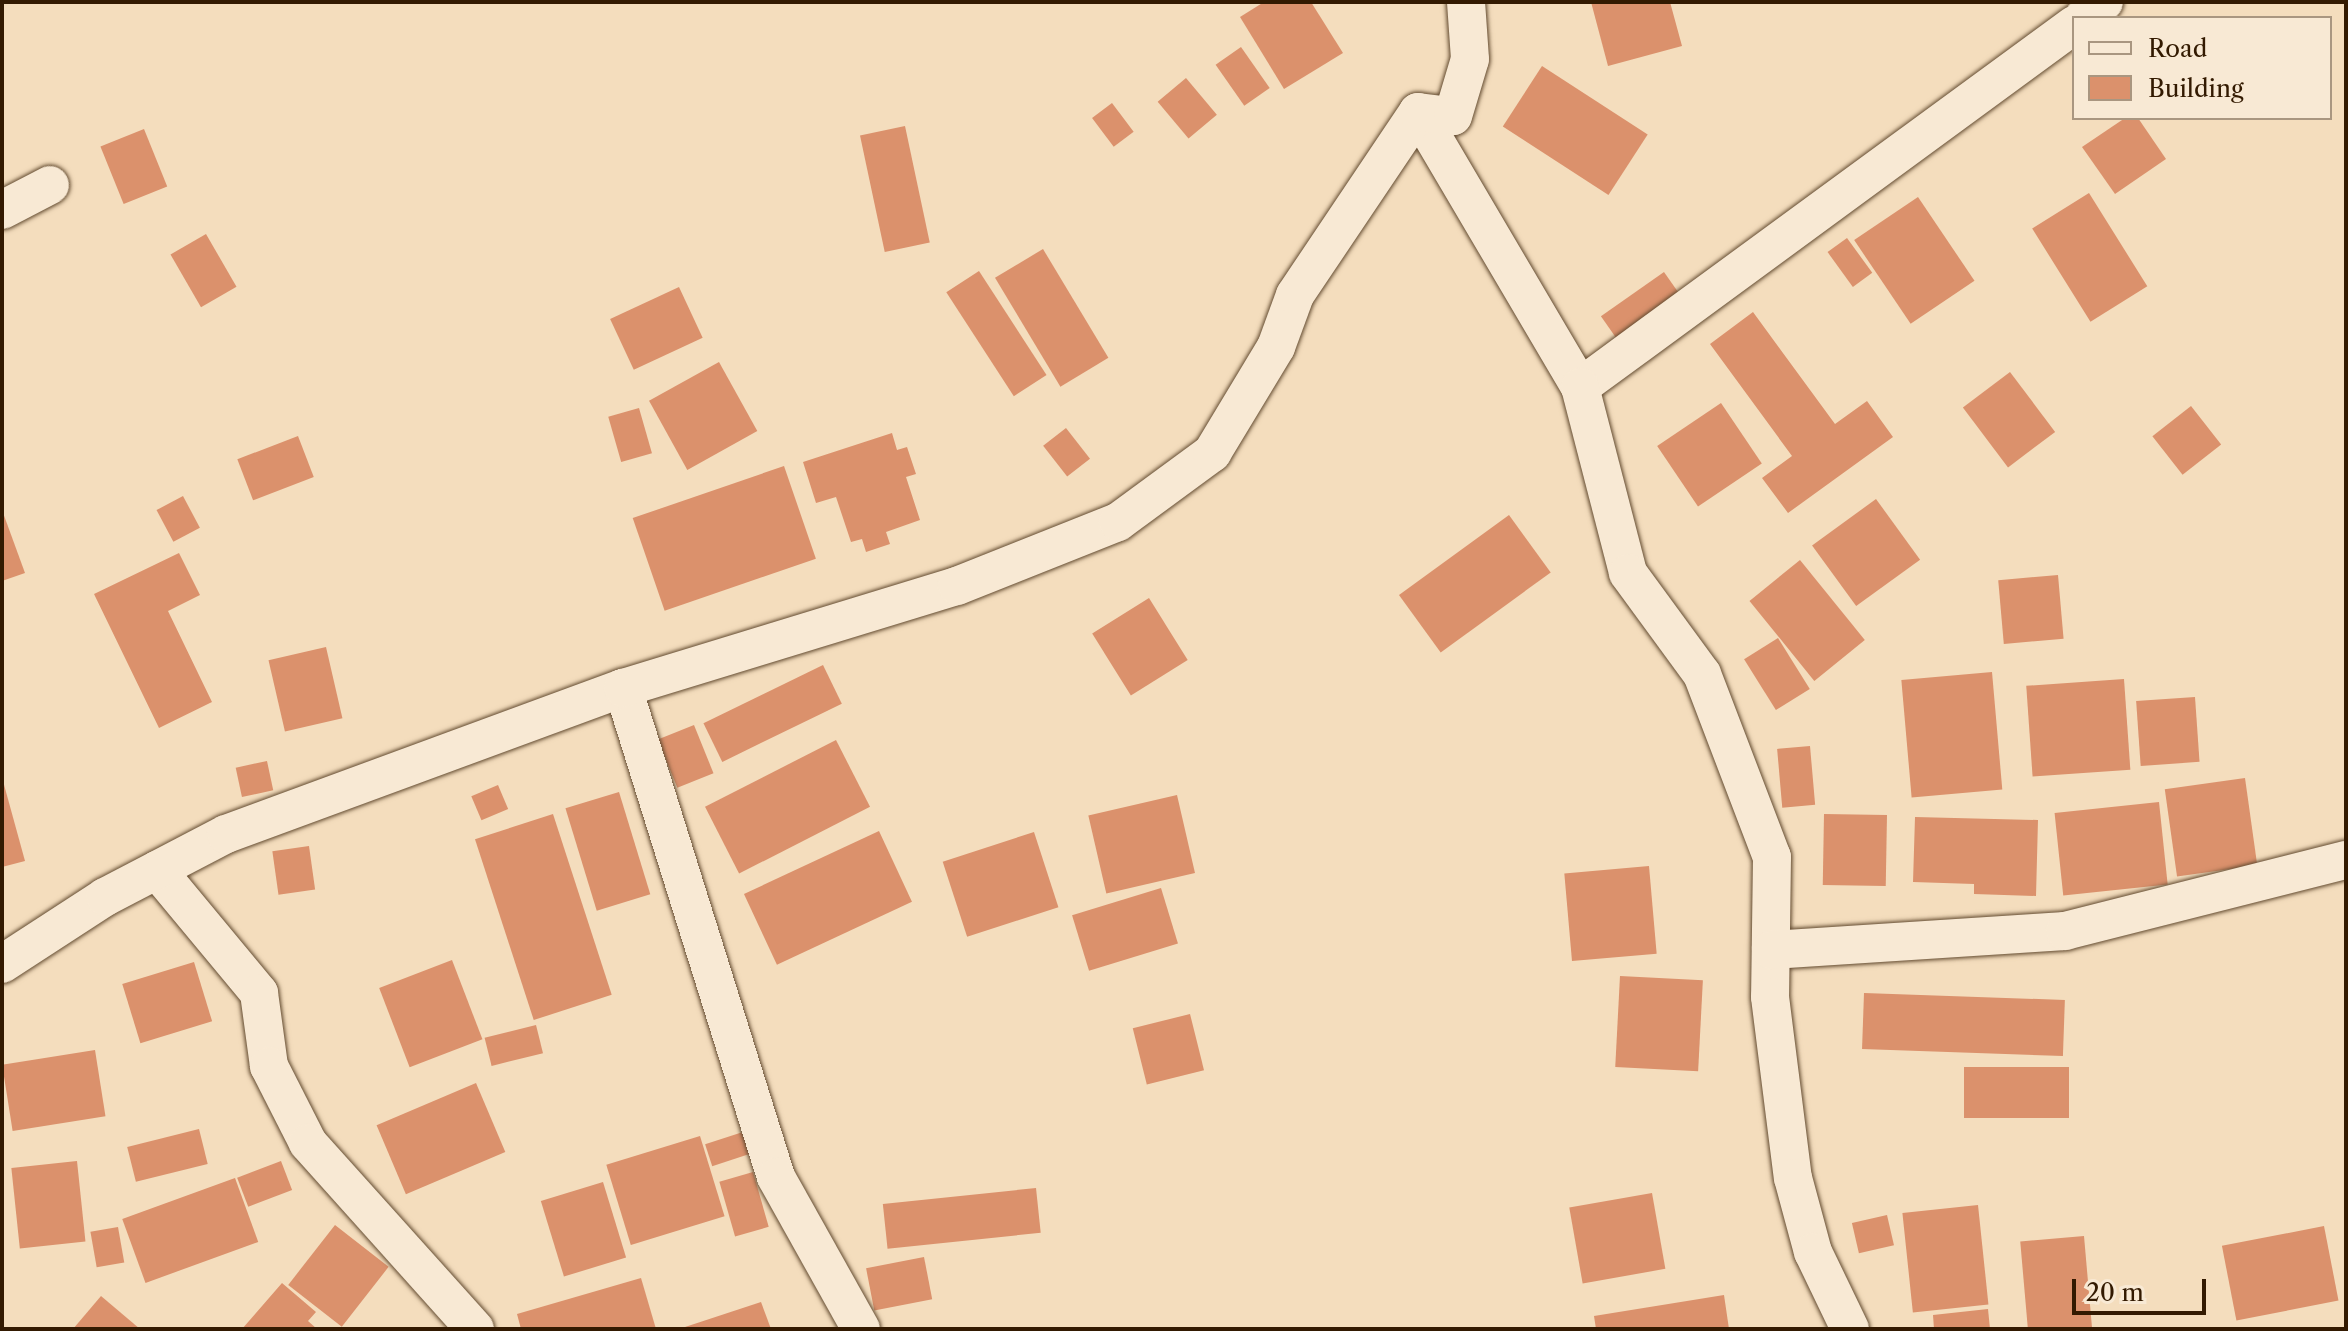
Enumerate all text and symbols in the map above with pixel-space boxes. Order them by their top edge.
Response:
legend [2072,16,2332,120]
text: Road [2148,34,2207,63]
text: Building [2148,74,2244,103]
scale bar [2076,1263,2210,1313]
text: 20 m [2086,1278,2144,1307]

